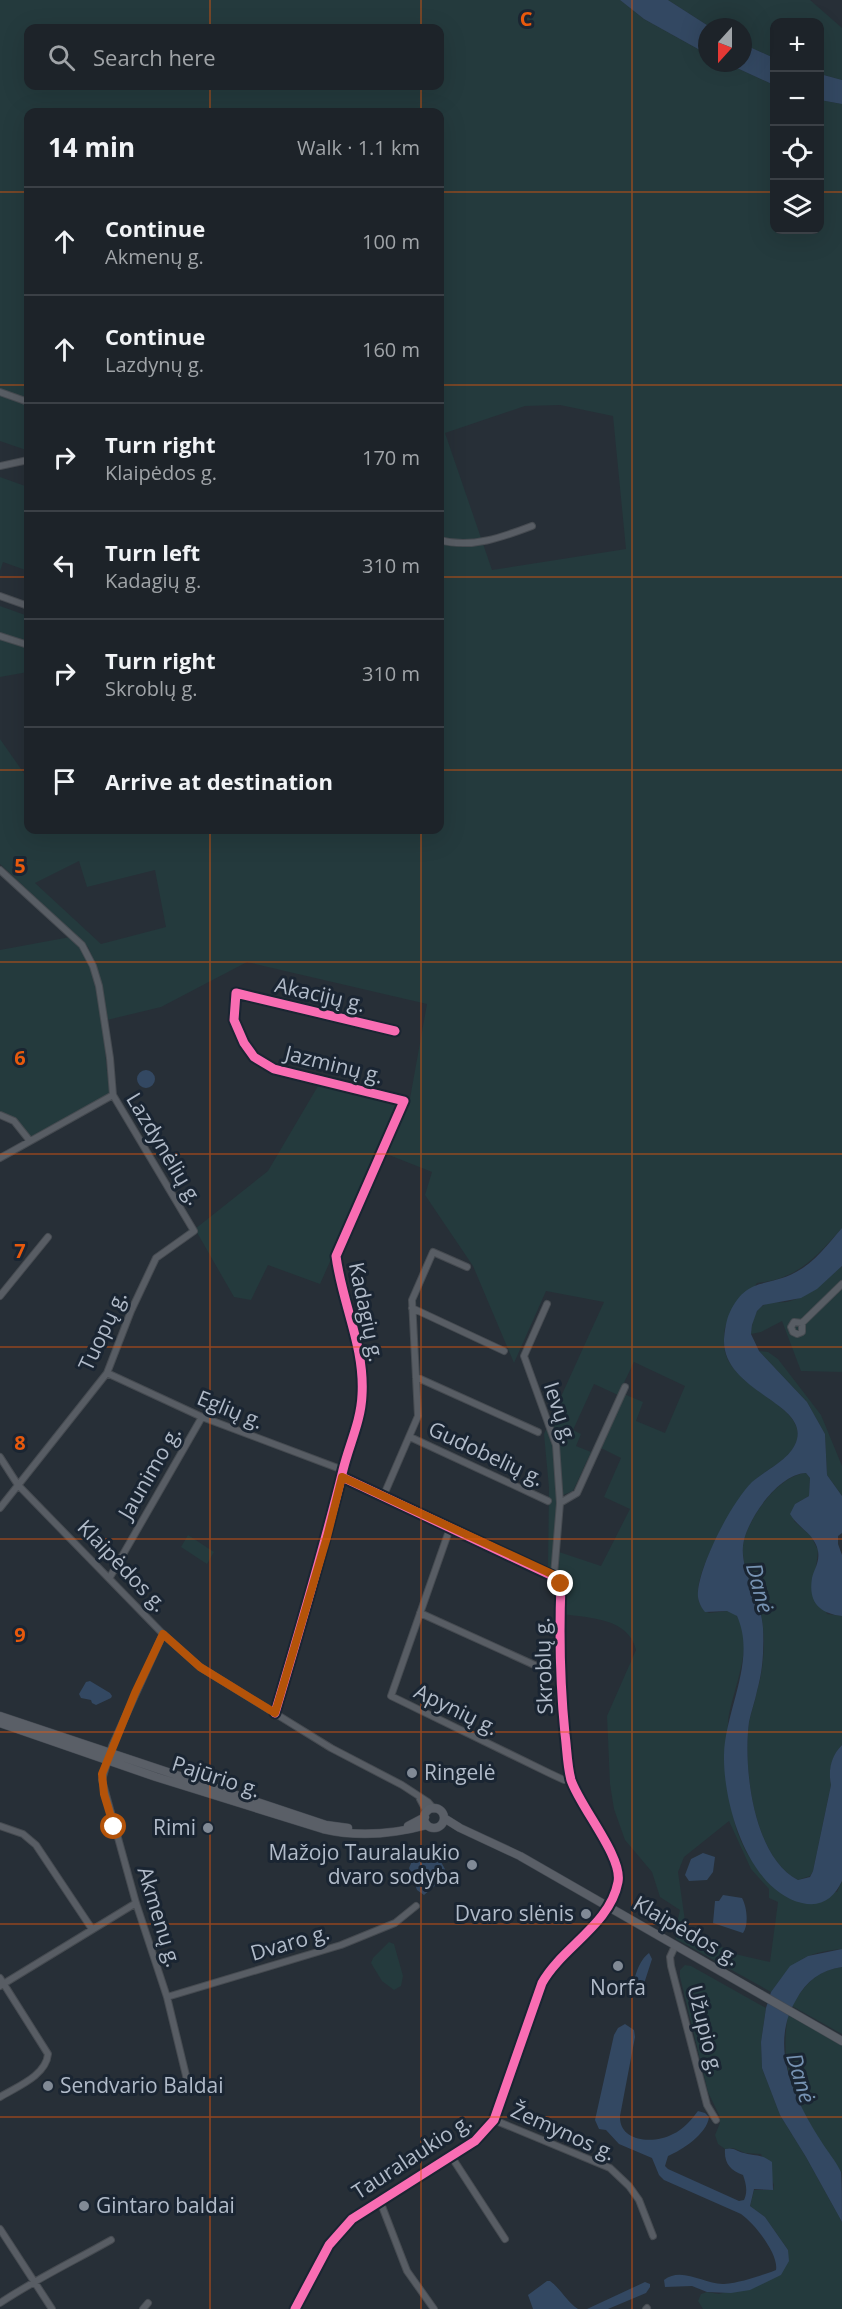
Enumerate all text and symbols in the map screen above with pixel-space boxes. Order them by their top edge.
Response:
text: C [520,5,533,32]
north arrow [698,18,752,72]
map controls [770,18,824,234]
button: + [770,18,824,72]
search box [24,24,444,90]
icon: search [45,41,78,74]
text: Search here [93,42,216,72]
button: − [770,72,824,126]
button: locate [770,126,824,180]
text: 14 min [48,129,135,165]
text: Walk · 1.1 km [297,134,420,161]
button: layers [770,180,824,234]
text: Continue [105,213,205,243]
icon: ahead [48,225,81,258]
text: 100 m [362,228,420,255]
text: Akmenų g. [105,243,204,270]
text: Continue [105,321,205,351]
icon: ahead [48,333,81,366]
text: 160 m [362,336,420,363]
text: Lazdynų g. [105,351,204,378]
text: Turn right [105,429,216,459]
icon: right [48,441,81,474]
text: 170 m [362,444,420,471]
text: Klaipėdos g. [105,459,217,486]
text: Turn left [105,537,200,567]
icon: left [48,549,81,582]
text: 310 m [362,552,420,579]
text: Kadagių g. [105,567,201,594]
text: Turn right [105,645,216,675]
icon: right [48,657,81,690]
text: 310 m [362,660,420,687]
text: Skroblų g. [105,675,198,702]
icon: arrive [48,765,81,798]
text: Arrive at destination [105,766,333,796]
text: 5 [14,852,26,879]
street label: Akacijų g. [272,970,368,1018]
street label: Jazminų g. [280,1038,386,1090]
text: 6 [14,1044,26,1071]
street label: Lazdynėlių g. [120,1087,209,1210]
text: 7 [14,1237,26,1264]
street label: Kadagių g. [343,1259,391,1364]
street label: Tuopų g. [71,1286,133,1375]
street label: Ievų g. [538,1378,584,1447]
street label: Eglių g. [193,1383,268,1435]
street label: Gudobelių g. [424,1414,549,1492]
street label: Jaunimo g. [110,1421,187,1526]
text: 8 [14,1429,26,1456]
street label: Klaipėdos g. [72,1513,174,1617]
water label: Danė [740,1559,782,1616]
route end [547,1570,573,1596]
street label: Skroblų g. [527,1617,559,1715]
text: 9 [14,1621,26,1648]
street label: Apynių g. [410,1677,503,1741]
street label: Pajūrio g. [169,1749,264,1803]
place label: Ringelė [424,1758,495,1786]
marker: Ringelė [405,1766,419,1780]
route start [100,1813,126,1839]
place label: Rimi [153,1813,196,1841]
marker: Rimi [201,1821,215,1835]
place label: Mažojo Tauralaukio dvaro sodyba [268,1838,460,1890]
marker: Mažojo Tauralaukio dvaro sodyba [465,1858,479,1872]
street label: Akmenų g. [131,1863,189,1970]
street label: Klaipėdos g. [629,1889,744,1972]
place label: Dvaro slėnis [455,1899,574,1927]
marker: Dvaro slėnis [579,1907,593,1921]
street label: Dvaro g. [247,1917,333,1967]
marker: Norfa [611,1959,625,1973]
place label: Norfa [590,1973,646,2001]
street label: Užupio g. [681,1982,731,2077]
water label: Danė [780,2049,824,2106]
place label: Sendvario Baldai [60,2071,224,2099]
marker: Sendvario Baldai [41,2079,55,2093]
street label: Žemynos g. [507,2096,620,2167]
street label: Tauralaukio g. [346,2107,477,2205]
place label: Gintaro baldai [96,2191,235,2219]
marker: Gintaro baldai [77,2199,91,2213]

